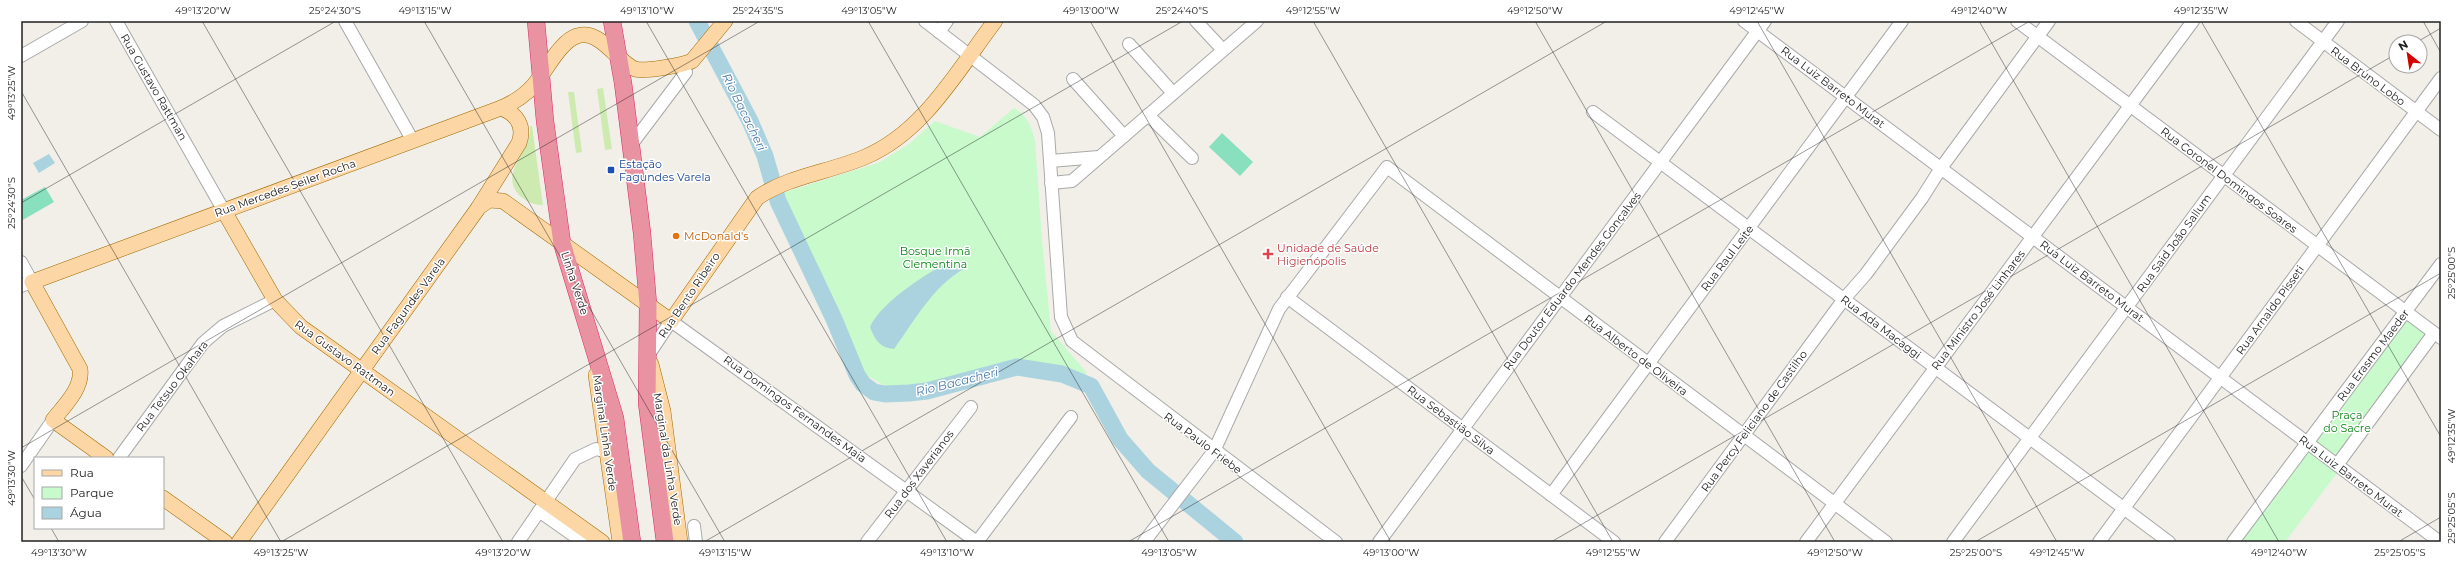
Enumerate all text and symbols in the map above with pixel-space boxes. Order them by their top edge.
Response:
text: 49°13'20"W [175,4,231,17]
text: 25°24'30"S [309,4,361,17]
text: 49°13'15"W [398,4,452,17]
text: 49°13'10"W [620,4,674,17]
text: 25°24'35"S [733,4,783,17]
text: 49°13'05"W [841,4,897,17]
text: 49°13'00"W [1063,4,1119,17]
text: 25°24'40"S [1156,4,1208,17]
text: 49°12'55"W [1286,4,1340,17]
text: 49°12'50"W [1507,4,1563,17]
text: 49°12'45"W [1729,4,1785,17]
text: 49°12'40"W [1951,4,2007,17]
text: 49°12'35"W [2174,4,2228,17]
street label: Rua Gustavo Rattman [118,31,190,143]
north arrow [2388,34,2428,74]
text: N [2396,37,2410,54]
street label: Rua Luiz Barreto Murat [1778,43,1888,131]
street label: Rua Bruno Lobo [2328,43,2408,109]
text: 49°13'25"W [5,66,18,120]
water label: Rio Bacacheri [719,71,770,154]
street label: Rua Coronel Domingos Soares [2158,124,2301,236]
street label: Rua Mercedes Seiler Rocha [212,156,358,220]
place label: Estação Fagundes Varela [619,157,711,184]
marker: Estação Fagundes Varela [606,165,616,175]
text: 25°24'30"S [5,177,18,229]
street label: Rua Doutor Eduardo Mendes Gonçalves [1500,188,1644,373]
street label: Rua Said João Sallum [2134,191,2214,295]
street label: Rua Raul Leite [1698,222,1757,294]
place label: McDonald's [684,229,749,243]
marker: McDonald's [671,231,681,241]
street label: Rua Luiz Barreto Murat [2037,237,2147,325]
place label: Unidade de Saúde Higienópolis [1277,241,1379,268]
park label: Bosque Irmã Clementina [900,244,970,271]
street label: Rua Ministro José Linhares [1928,247,2028,373]
text: 25°25'00"S [2445,247,2458,299]
marker: Unidade de Saúde Higienópolis [1262,248,1274,260]
street label: Rua Bento Ribeiro [655,249,723,340]
street label: Linha Verde [558,250,592,317]
street label: Rua Fagundes Varela [368,255,448,357]
street label: Rua Arnaldo Pisseti [2233,263,2307,357]
street label: Rua Ada Macaggi [1838,292,1924,362]
street label: Rua Erasmo Maeder [2334,306,2412,404]
street label: Rua Alberto de Oliveira [1581,311,1691,399]
street label: Rua Gustavo Rattman [292,317,398,399]
street label: Rua Tetsuo Okahara [133,338,211,434]
street label: Rua Percy Feliciano de Castilho [1698,347,1810,495]
street label: Rua Domingos Fernandes Maia [721,352,869,466]
water label: Rio Bacacheri [914,364,1000,399]
street label: Marginal Linha Verde [590,374,620,492]
street label: Rua Sebastião Silva [1404,383,1498,457]
street label: Marginal da Linha Verde [651,392,685,527]
park label: Praça do Sacre [2323,408,2371,435]
street label: Rua Paulo Friebe [1161,409,1245,477]
text: 49°12'35"W [2445,409,2458,463]
street label: Rua dos Xaverianos [881,427,957,521]
street label: Rua Luiz Barreto Murat [2296,432,2406,520]
text: 49°13'30"W [5,450,18,506]
legend [34,457,164,529]
text: Rua [70,465,94,480]
text: Parque [70,485,114,500]
text: 25°25'05"S [2445,492,2458,544]
text: Água [70,505,102,520]
text: 49°13'30"W [31,546,87,559]
text: 49°13'25"W [254,546,308,559]
text: 49°13'20"W [475,546,531,559]
text: 49°13'15"W [698,546,752,559]
text: 49°13'10"W [920,546,974,559]
text: 49°13'05"W [1141,546,1197,559]
text: 49°13'00"W [1363,546,1419,559]
text: 49°12'55"W [1586,546,1640,559]
text: 49°12'50"W [1807,546,1863,559]
text: 25°25'00"S [1950,546,2002,559]
text: 49°12'45"W [2029,546,2085,559]
text: 49°12'40"W [2251,546,2307,559]
text: 25°25'05"S [2374,546,2426,559]

